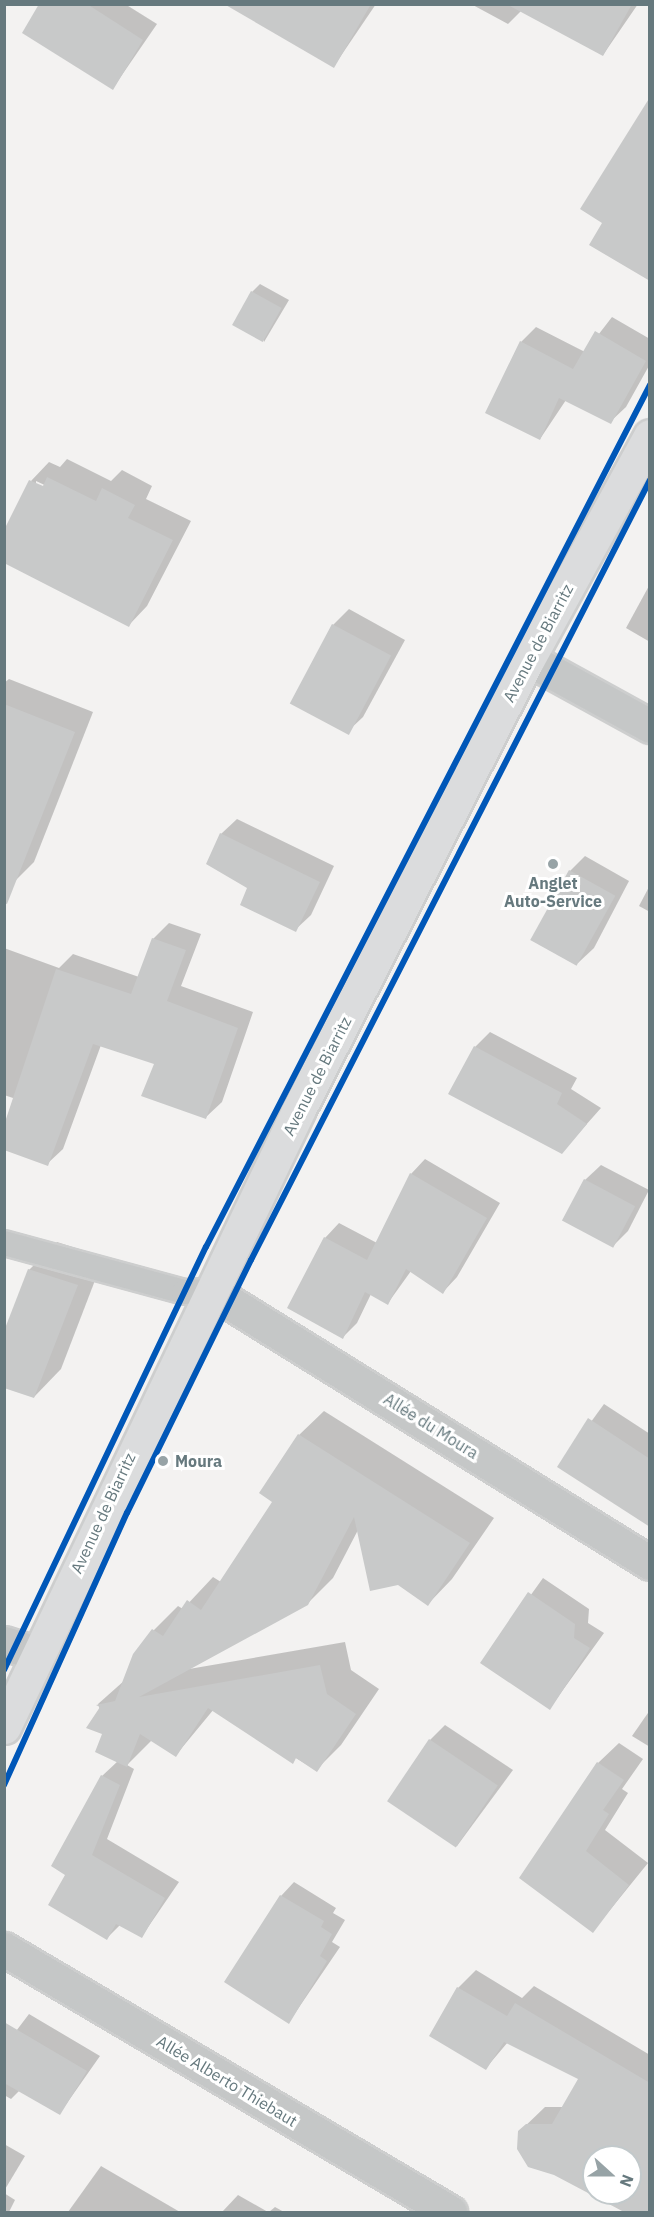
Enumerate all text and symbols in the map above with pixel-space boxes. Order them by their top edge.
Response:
street label: Avenue de Biarritz [499,581,577,705]
marker: Anglet Auto-Service [546,857,560,871]
place label: Anglet Auto-Service [504,873,602,911]
street label: Avenue de Biarritz [279,1013,355,1139]
street label: Allée du Moura [380,1389,482,1463]
street label: Avenue de Biarritz [67,1450,139,1576]
place label: Moura [175,1451,222,1471]
marker: Moura [156,1454,170,1468]
street label: Allée Alberto Thiebaut [153,2031,301,2131]
north arrow [582,2145,642,2205]
text: N [616,2172,638,2190]

